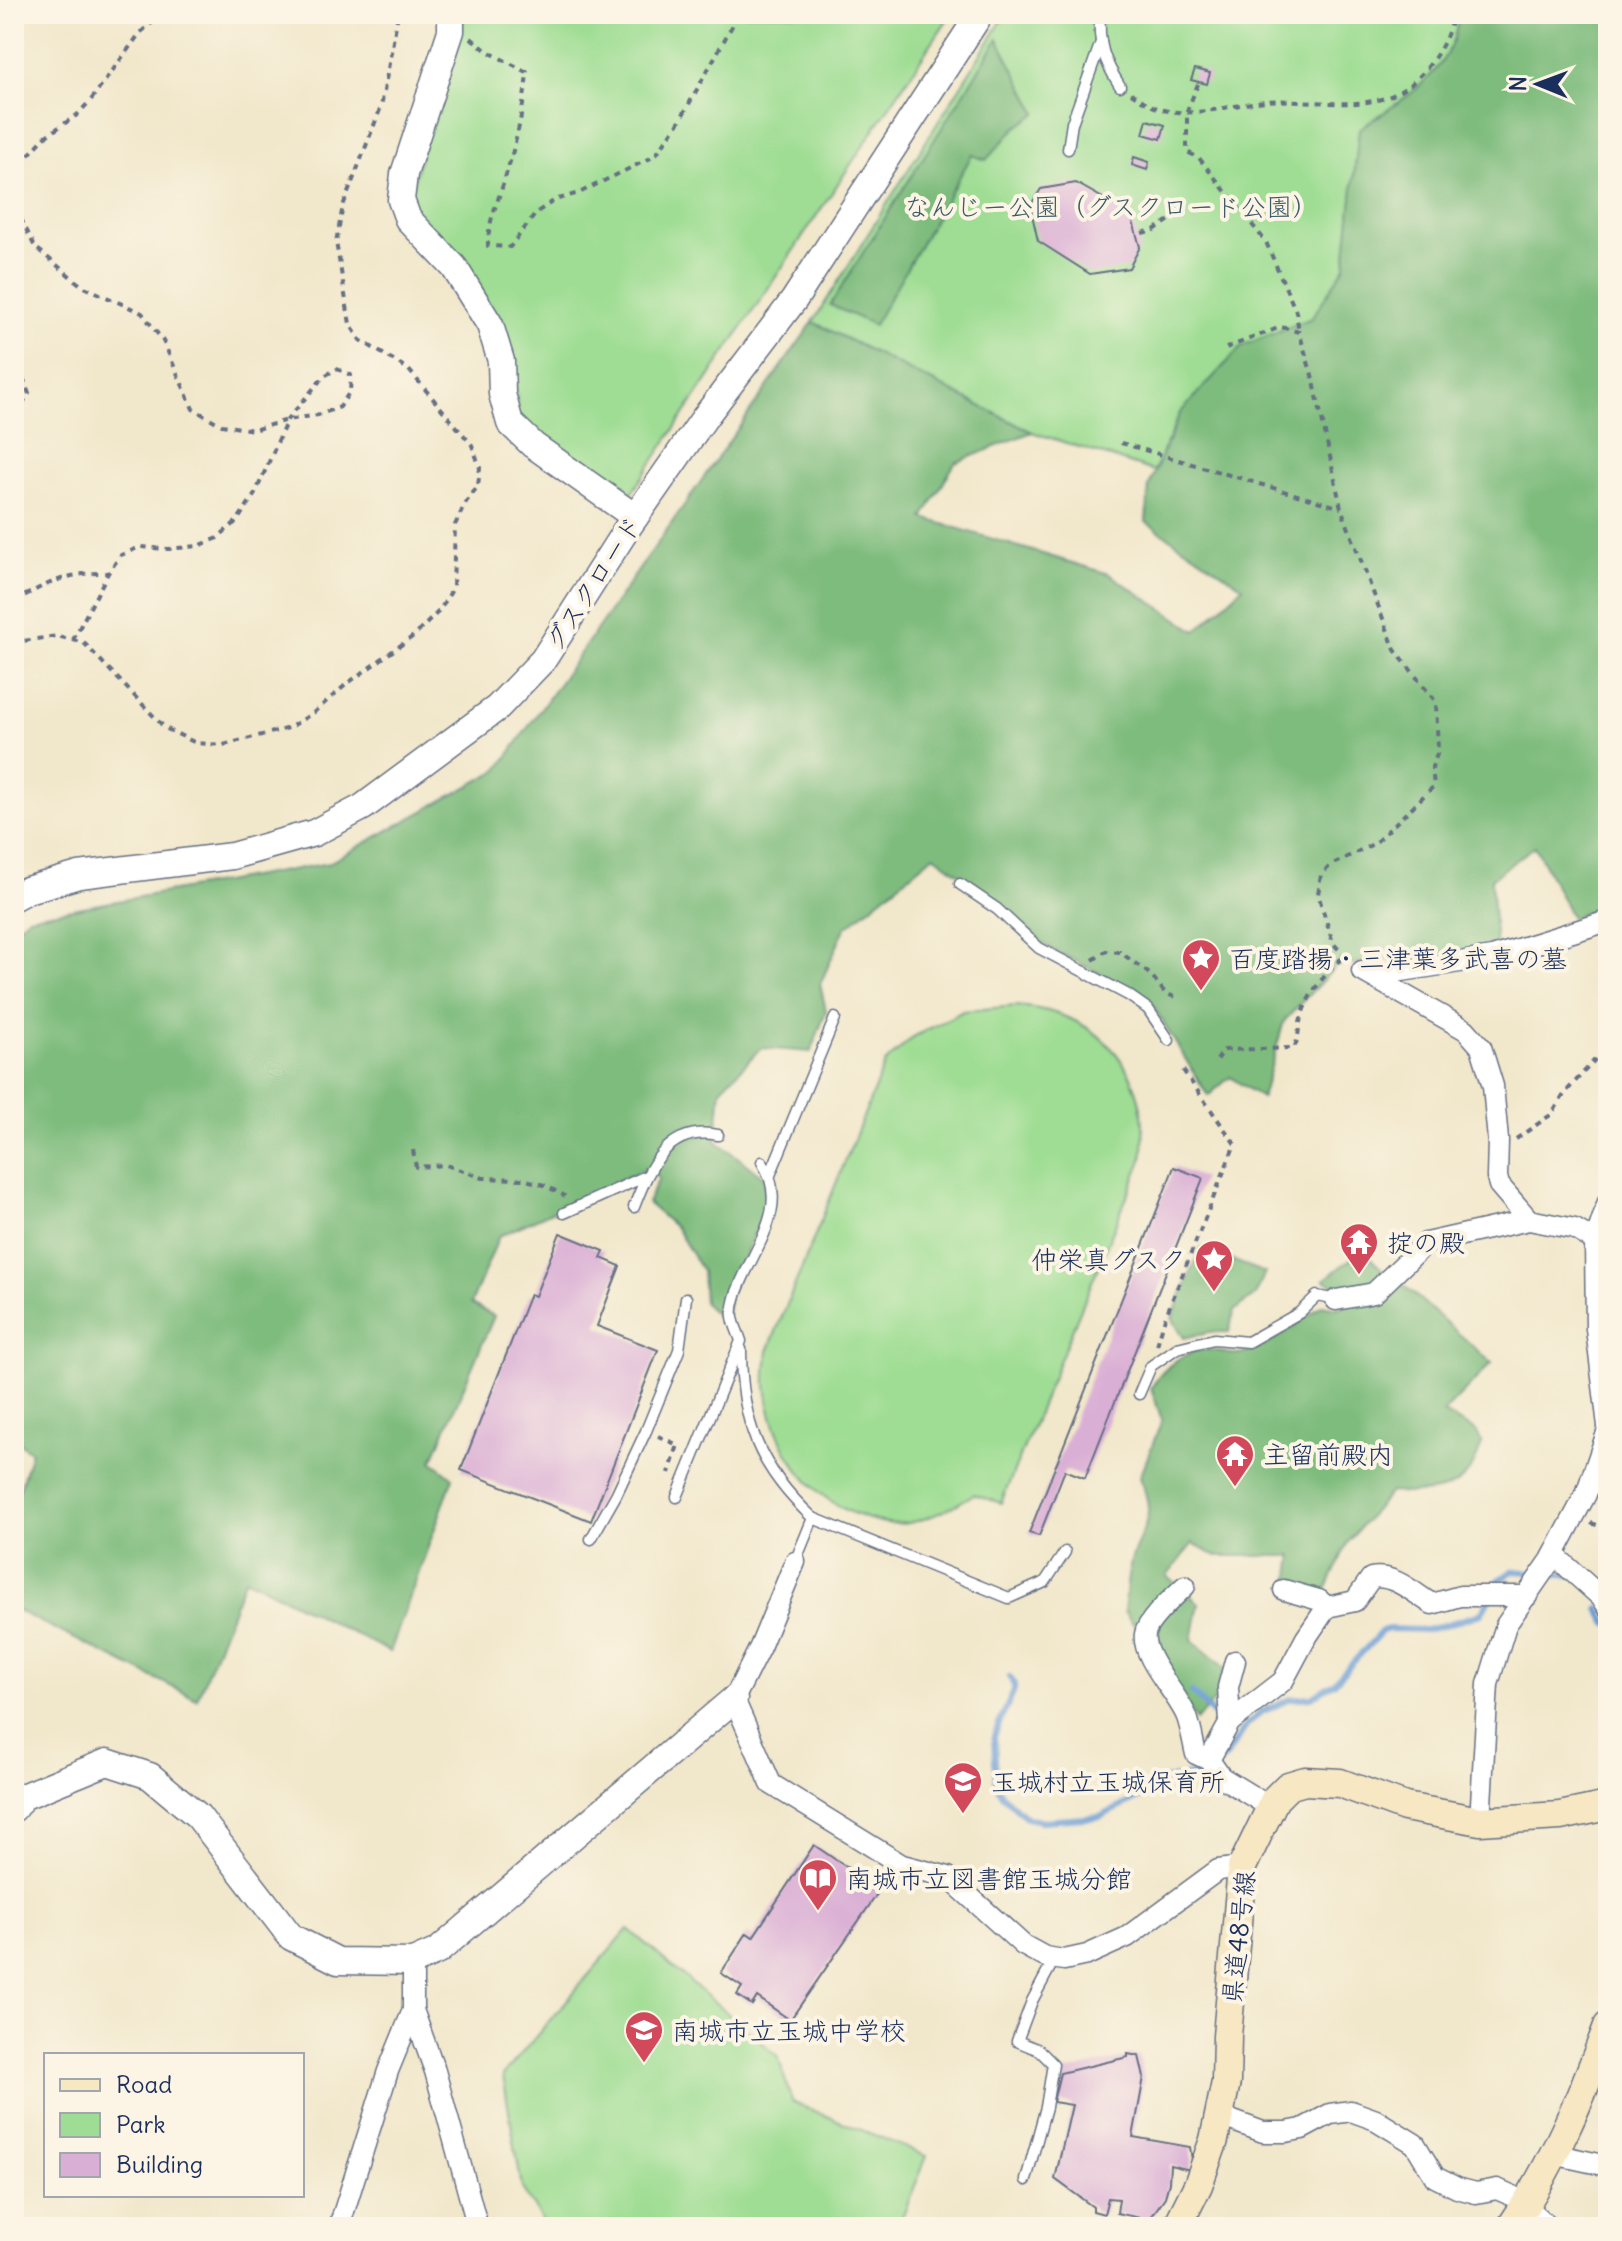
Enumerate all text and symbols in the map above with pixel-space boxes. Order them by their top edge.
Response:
north arrow [1498,44,1578,124]
text: N [1504,76,1532,91]
park label: なんじー公園（グスクロード公園） [904,190,1318,223]
street label: グスクロード [537,509,649,657]
place icon: 百度踏揚・三津葉多武喜の墓 [1180,937,1222,992]
place label: 百度踏揚・三津葉多武喜の墓 [1229,942,1567,975]
temple icon: 掟の殿 [1338,1221,1380,1276]
place label: 掟の殿 [1387,1226,1465,1259]
place icon: 仲栄真グスク [1193,1238,1235,1293]
place label: 仲栄真グスク [1032,1243,1186,1276]
temple icon: 主留前殿内 [1214,1433,1256,1488]
place label: 主留前殿内 [1263,1438,1393,1471]
school or university icon: 玉城村立玉城保育所 [942,1760,984,1815]
place label: 玉城村立玉城保育所 [991,1765,1225,1798]
library icon: 南城市立図書館玉城分館 [797,1857,839,1912]
place label: 南城市立図書館玉城分館 [846,1862,1132,1895]
street label: 県道48号線 [1215,1869,1261,2005]
school or university icon: 南城市立玉城中学校 [623,2009,665,2064]
place label: 南城市立玉城中学校 [672,2014,906,2047]
legend [44,2053,304,2197]
text: Road [116,2069,172,2099]
text: Park [116,2109,166,2139]
text: Building [116,2149,203,2179]

